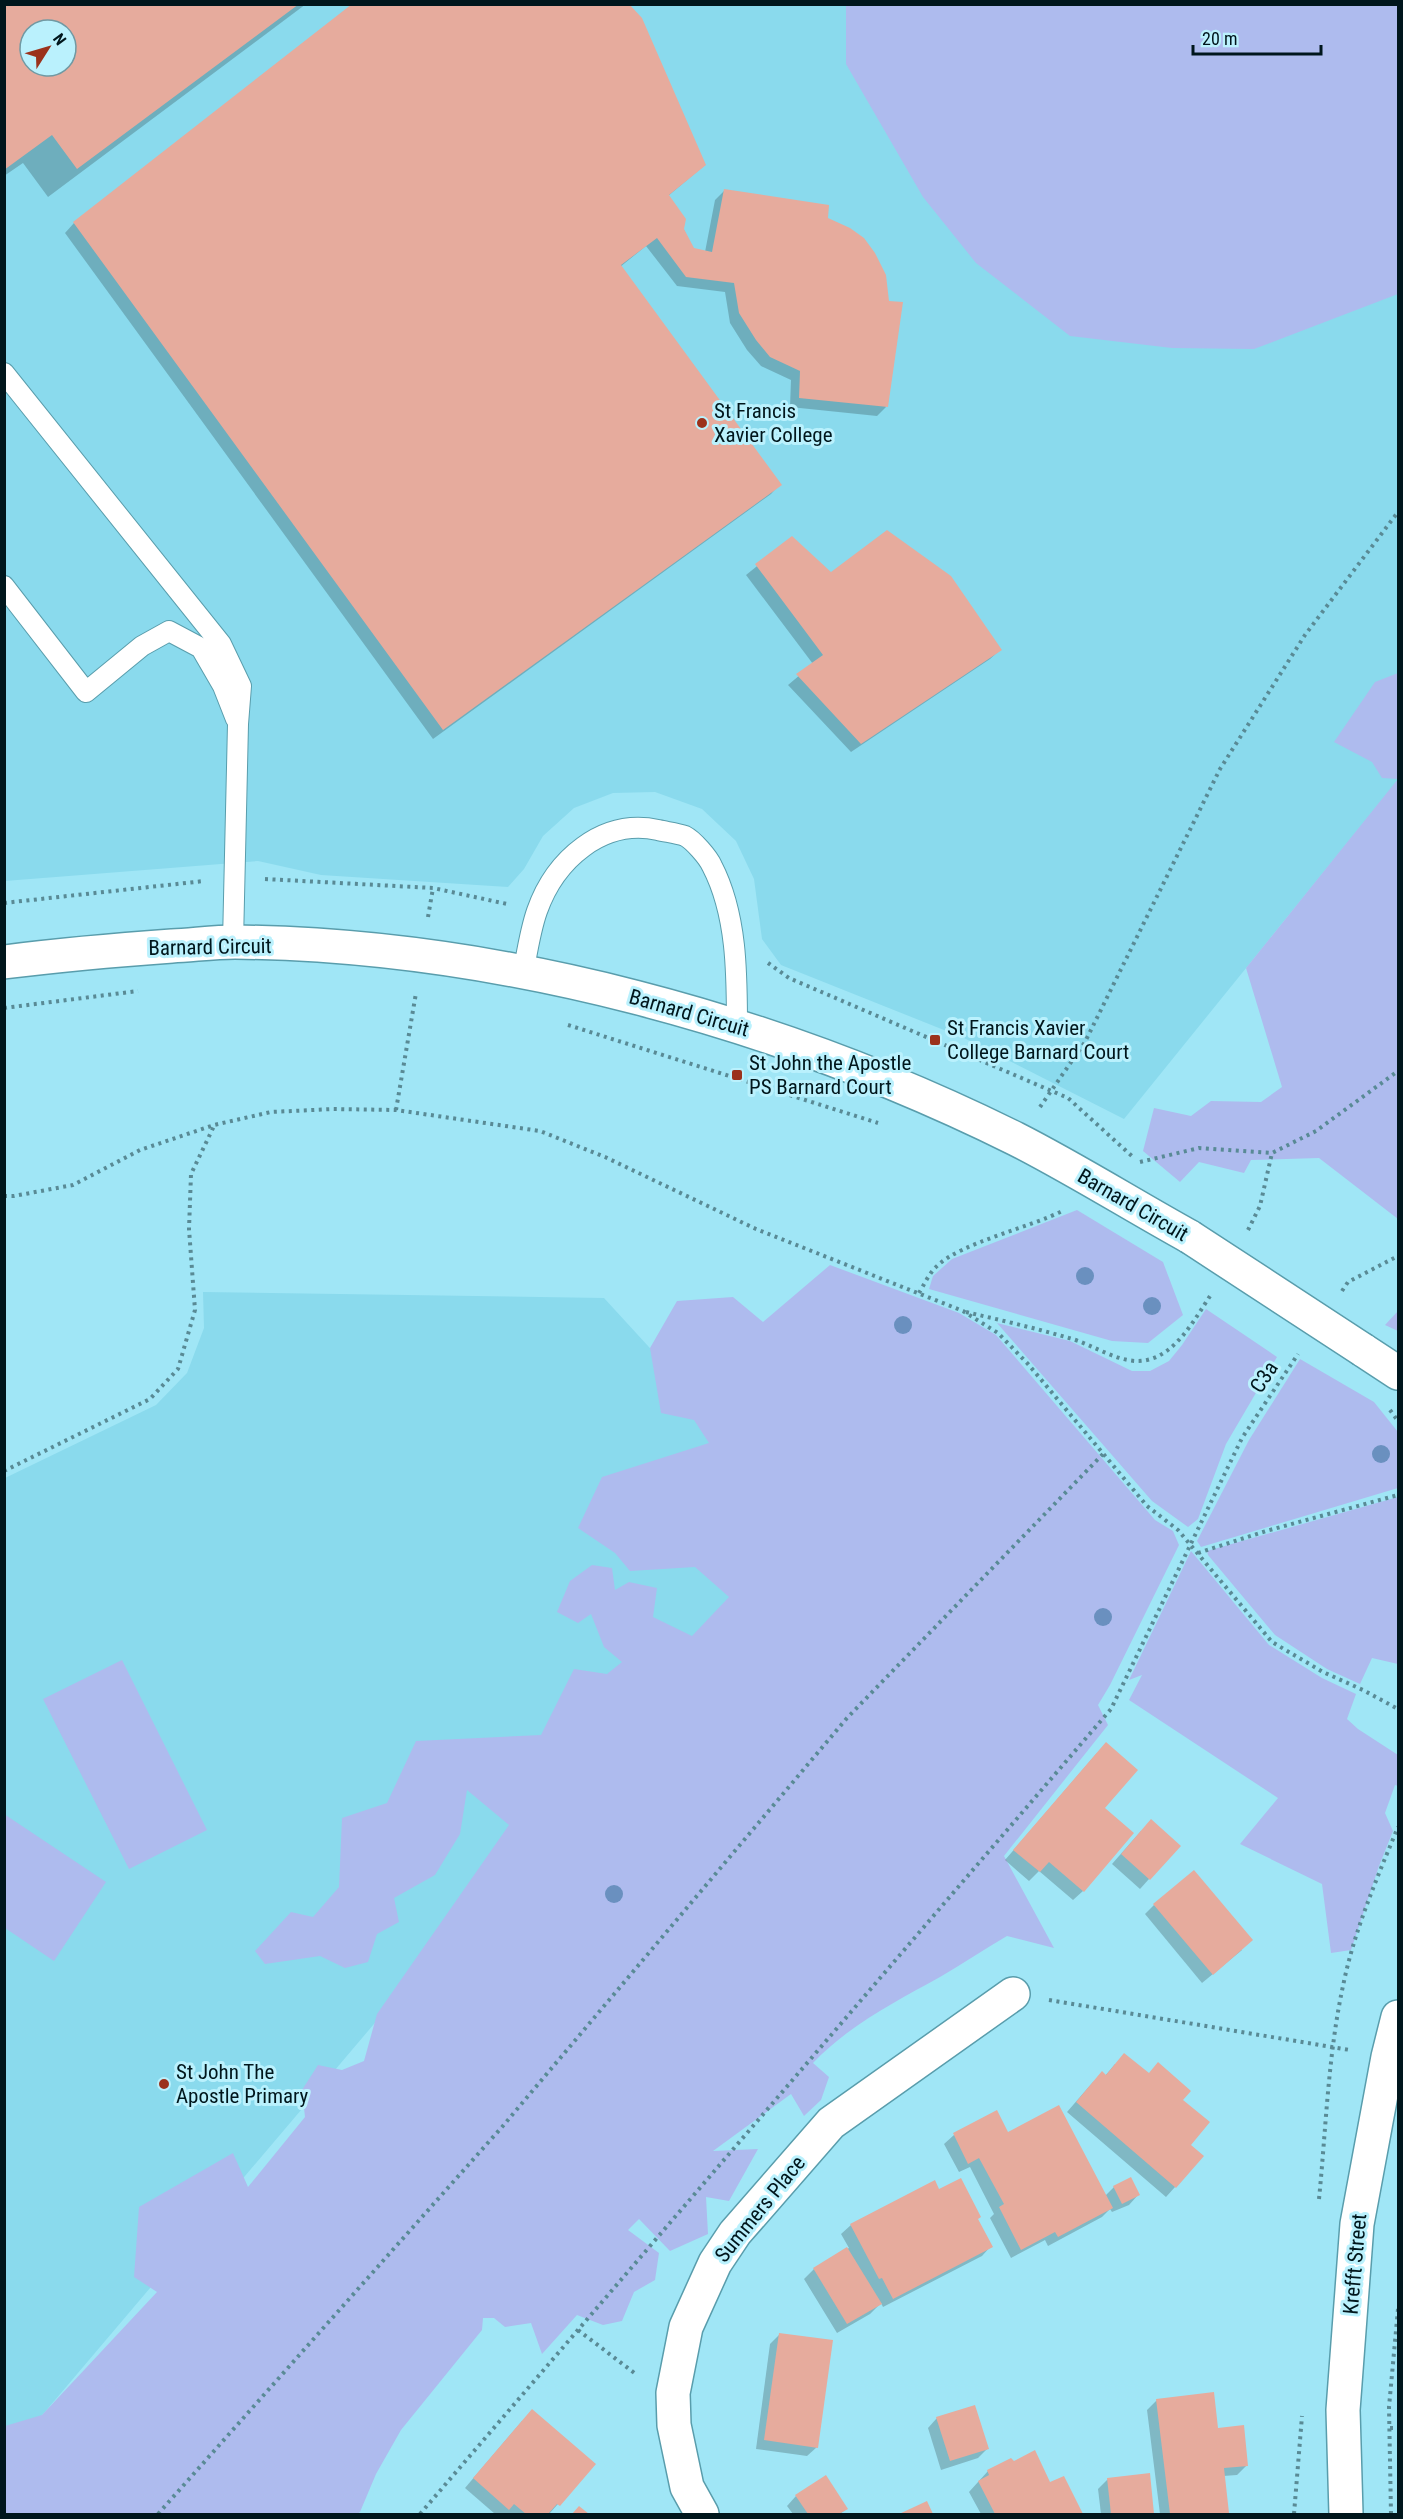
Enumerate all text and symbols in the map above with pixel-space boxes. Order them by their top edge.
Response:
north arrow [18,18,78,78]
scale bar [1193,18,1320,56]
text: 20 m [1202,28,1237,49]
text: N [49,30,70,49]
place label: St Francis Xavier College [714,399,833,447]
marker: St Francis Xavier College [695,416,709,430]
street label: Barnard Circuit [148,934,272,960]
street label: Barnard Circuit [626,984,752,1042]
place label: St Francis Xavier College Barnard Court [947,1016,1129,1064]
marker: St Francis Xavier College Barnard Court [928,1033,942,1047]
place label: St John the Apostle PS Barnard Court [749,1051,911,1099]
marker: St John the Apostle PS Barnard Court [730,1068,744,1082]
street label: Barnard Circuit [1074,1164,1192,1246]
street label: C3a [1245,1357,1283,1397]
place label: St John The Apostle Primary [176,2060,309,2108]
marker: St John The Apostle Primary [157,2077,171,2091]
street label: Summers Place [710,2151,810,2267]
street label: Krefft Street [1339,2213,1371,2315]

